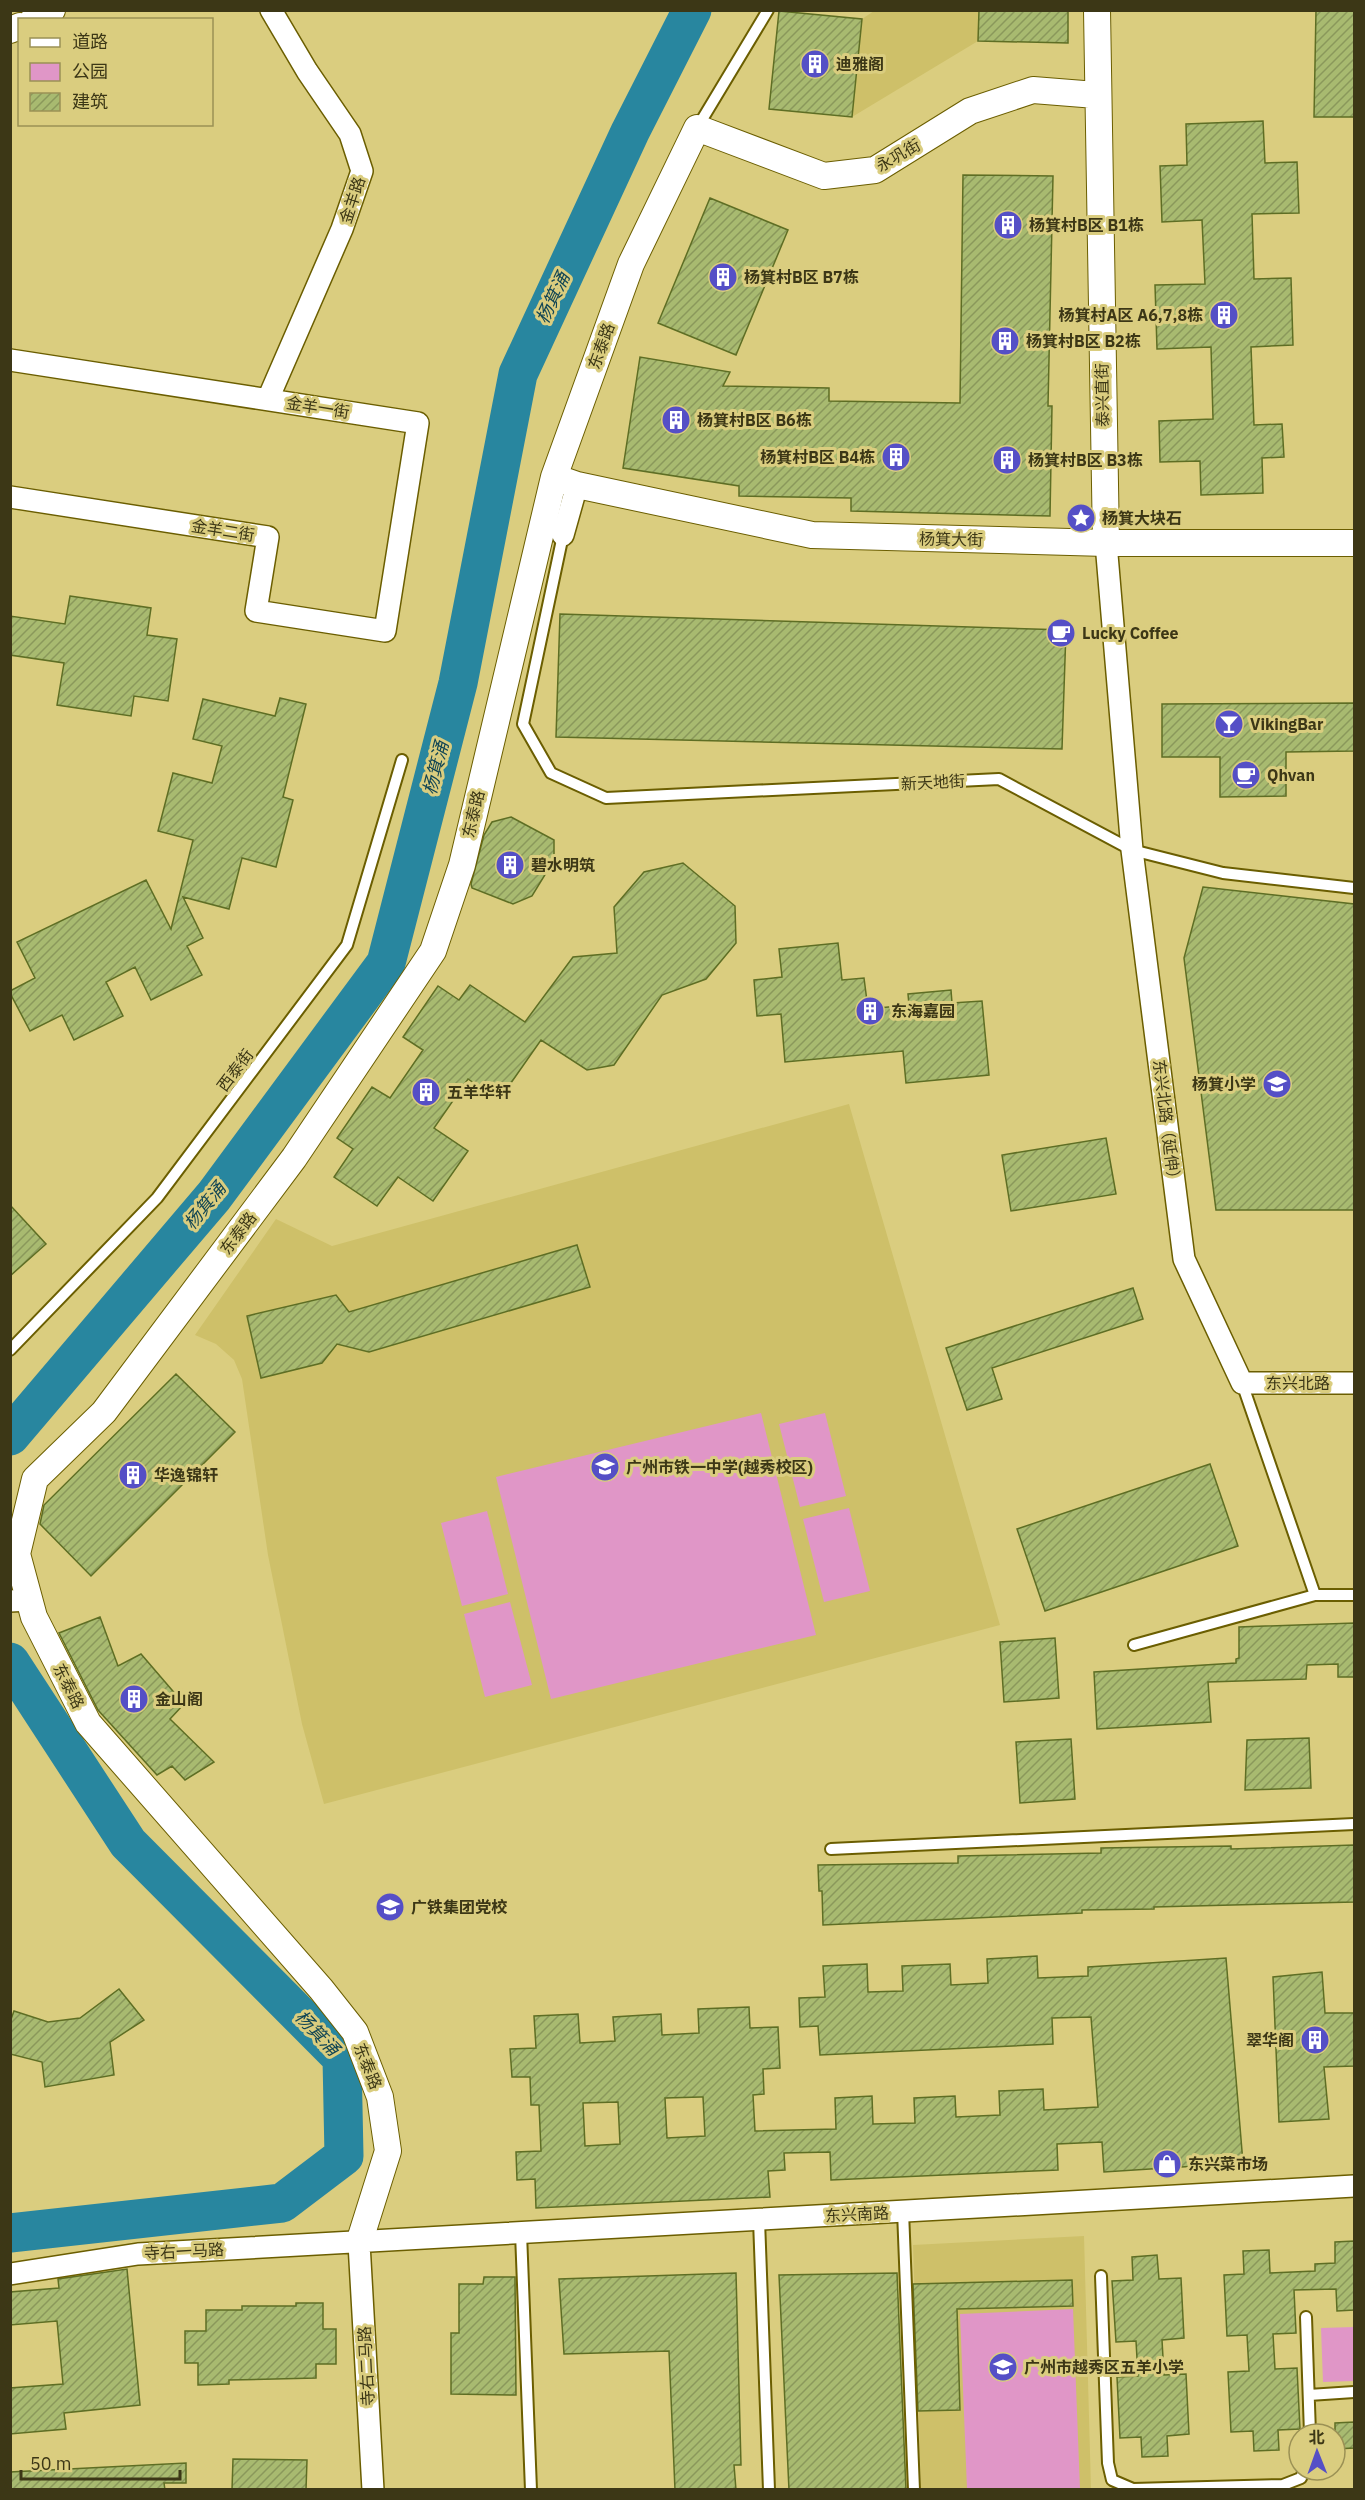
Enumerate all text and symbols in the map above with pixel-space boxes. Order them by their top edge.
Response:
legend [18,18,213,126]
text: 道路 [72,30,108,53]
building icon: 迪雅阁 [799,48,831,80]
place label: 迪雅阁 [836,54,884,74]
text: 公园 [72,60,108,83]
text: 建筑 [72,90,108,113]
street label: 永巩街 [872,134,924,176]
street label: 金羊路 [335,174,369,226]
building icon: 杨箕村B区 B1栋 [992,209,1024,241]
place label: 杨箕村B区 B1栋 [1029,215,1144,235]
building icon: 杨箕村B区 B7栋 [707,261,739,293]
water label: 杨箕涌 [531,267,575,327]
place label: 杨箕村B区 B7栋 [744,267,859,287]
building icon: 杨箕村A区 A6,7,8栋 [1208,299,1240,331]
place label: 杨箕村A区 A6,7,8栋 [1059,305,1203,325]
street label: 东泰路 [583,320,619,372]
building icon: 杨箕村B区 B2栋 [989,325,1021,357]
place label: 杨箕村B区 B2栋 [1026,331,1141,351]
street label: 泰兴直街 [1091,363,1113,427]
street label: 金羊一街 [285,392,351,422]
building icon: 杨箕村B区 B6栋 [660,404,692,436]
place label: 杨箕村B区 B6栋 [697,410,812,430]
building icon: 杨箕村B区 B4栋 [880,441,912,473]
building icon: 杨箕村B区 B3栋 [991,444,1023,476]
place label: 杨箕村B区 B4栋 [760,447,875,467]
place label: 杨箕村B区 B3栋 [1028,450,1143,470]
place icon: 杨箕大块石 [1065,502,1097,534]
place label: 杨箕大块石 [1102,508,1182,528]
street label: 金羊二街 [190,515,256,545]
street label: 杨箕大街 [919,528,983,550]
cafe icon: Lucky Coffee [1045,617,1077,649]
place label: Lucky Coffee [1082,623,1179,643]
bar icon: VikingBar [1213,708,1245,740]
place label: VikingBar [1250,714,1324,734]
water label: 杨箕涌 [418,737,454,797]
cafe icon: Qhvan [1230,759,1262,791]
place label: Qhvan [1267,765,1315,785]
street label: 新天地街 [901,770,965,794]
street label: 东泰路 [458,788,488,840]
building icon: 碧水明筑 [494,849,526,881]
place label: 碧水明筑 [531,855,595,875]
building icon: 东海嘉园 [854,995,886,1027]
place label: 东海嘉园 [891,1001,955,1021]
street label: 西泰街 [213,1045,257,1095]
street label: 东兴北路（延伸） [1149,1058,1185,1188]
school or university icon: 杨箕小学 [1261,1068,1293,1100]
place label: 杨箕小学 [1192,1074,1256,1094]
building icon: 五羊华轩 [410,1076,442,1108]
place label: 五羊华轩 [447,1082,511,1102]
water label: 杨箕涌 [179,1176,232,1234]
street label: 东泰路 [216,1208,260,1258]
street label: 东兴北路 [1266,1373,1330,1393]
school or university icon: 广州市铁一中学(越秀校区) [589,1451,621,1483]
place label: 广州市铁一中学(越秀校区) [626,1457,813,1477]
building icon: 华逸锦轩 [117,1459,149,1491]
place label: 华逸锦轩 [154,1465,218,1485]
street label: 东泰路 [49,1660,89,1712]
building icon: 金山阁 [118,1683,150,1715]
place label: 金山阁 [155,1689,203,1709]
school or university icon: 广铁集团党校 [374,1891,406,1923]
place label: 广铁集团党校 [411,1897,508,1917]
water label: 杨箕涌 [290,2005,346,2062]
building icon: 翠华阁 [1299,2024,1331,2056]
place label: 翠华阁 [1246,2030,1294,2050]
street label: 东泰路 [350,2040,386,2092]
shop icon: 东兴菜市场 [1151,2148,1183,2180]
place label: 东兴菜市场 [1188,2154,1268,2174]
street label: 东兴南路 [825,2202,889,2226]
street label: 寺右一马路 [144,2239,224,2263]
street label: 寺右二马路 [354,2326,378,2406]
school or university icon: 广州市越秀区五羊小学 [987,2351,1019,2383]
place label: 广州市越秀区五羊小学 [1024,2357,1184,2377]
north arrow [1287,2422,1347,2482]
text: 北 [1309,2427,1325,2447]
scale bar [21,2443,180,2481]
text: 50 m [30,2452,72,2475]

